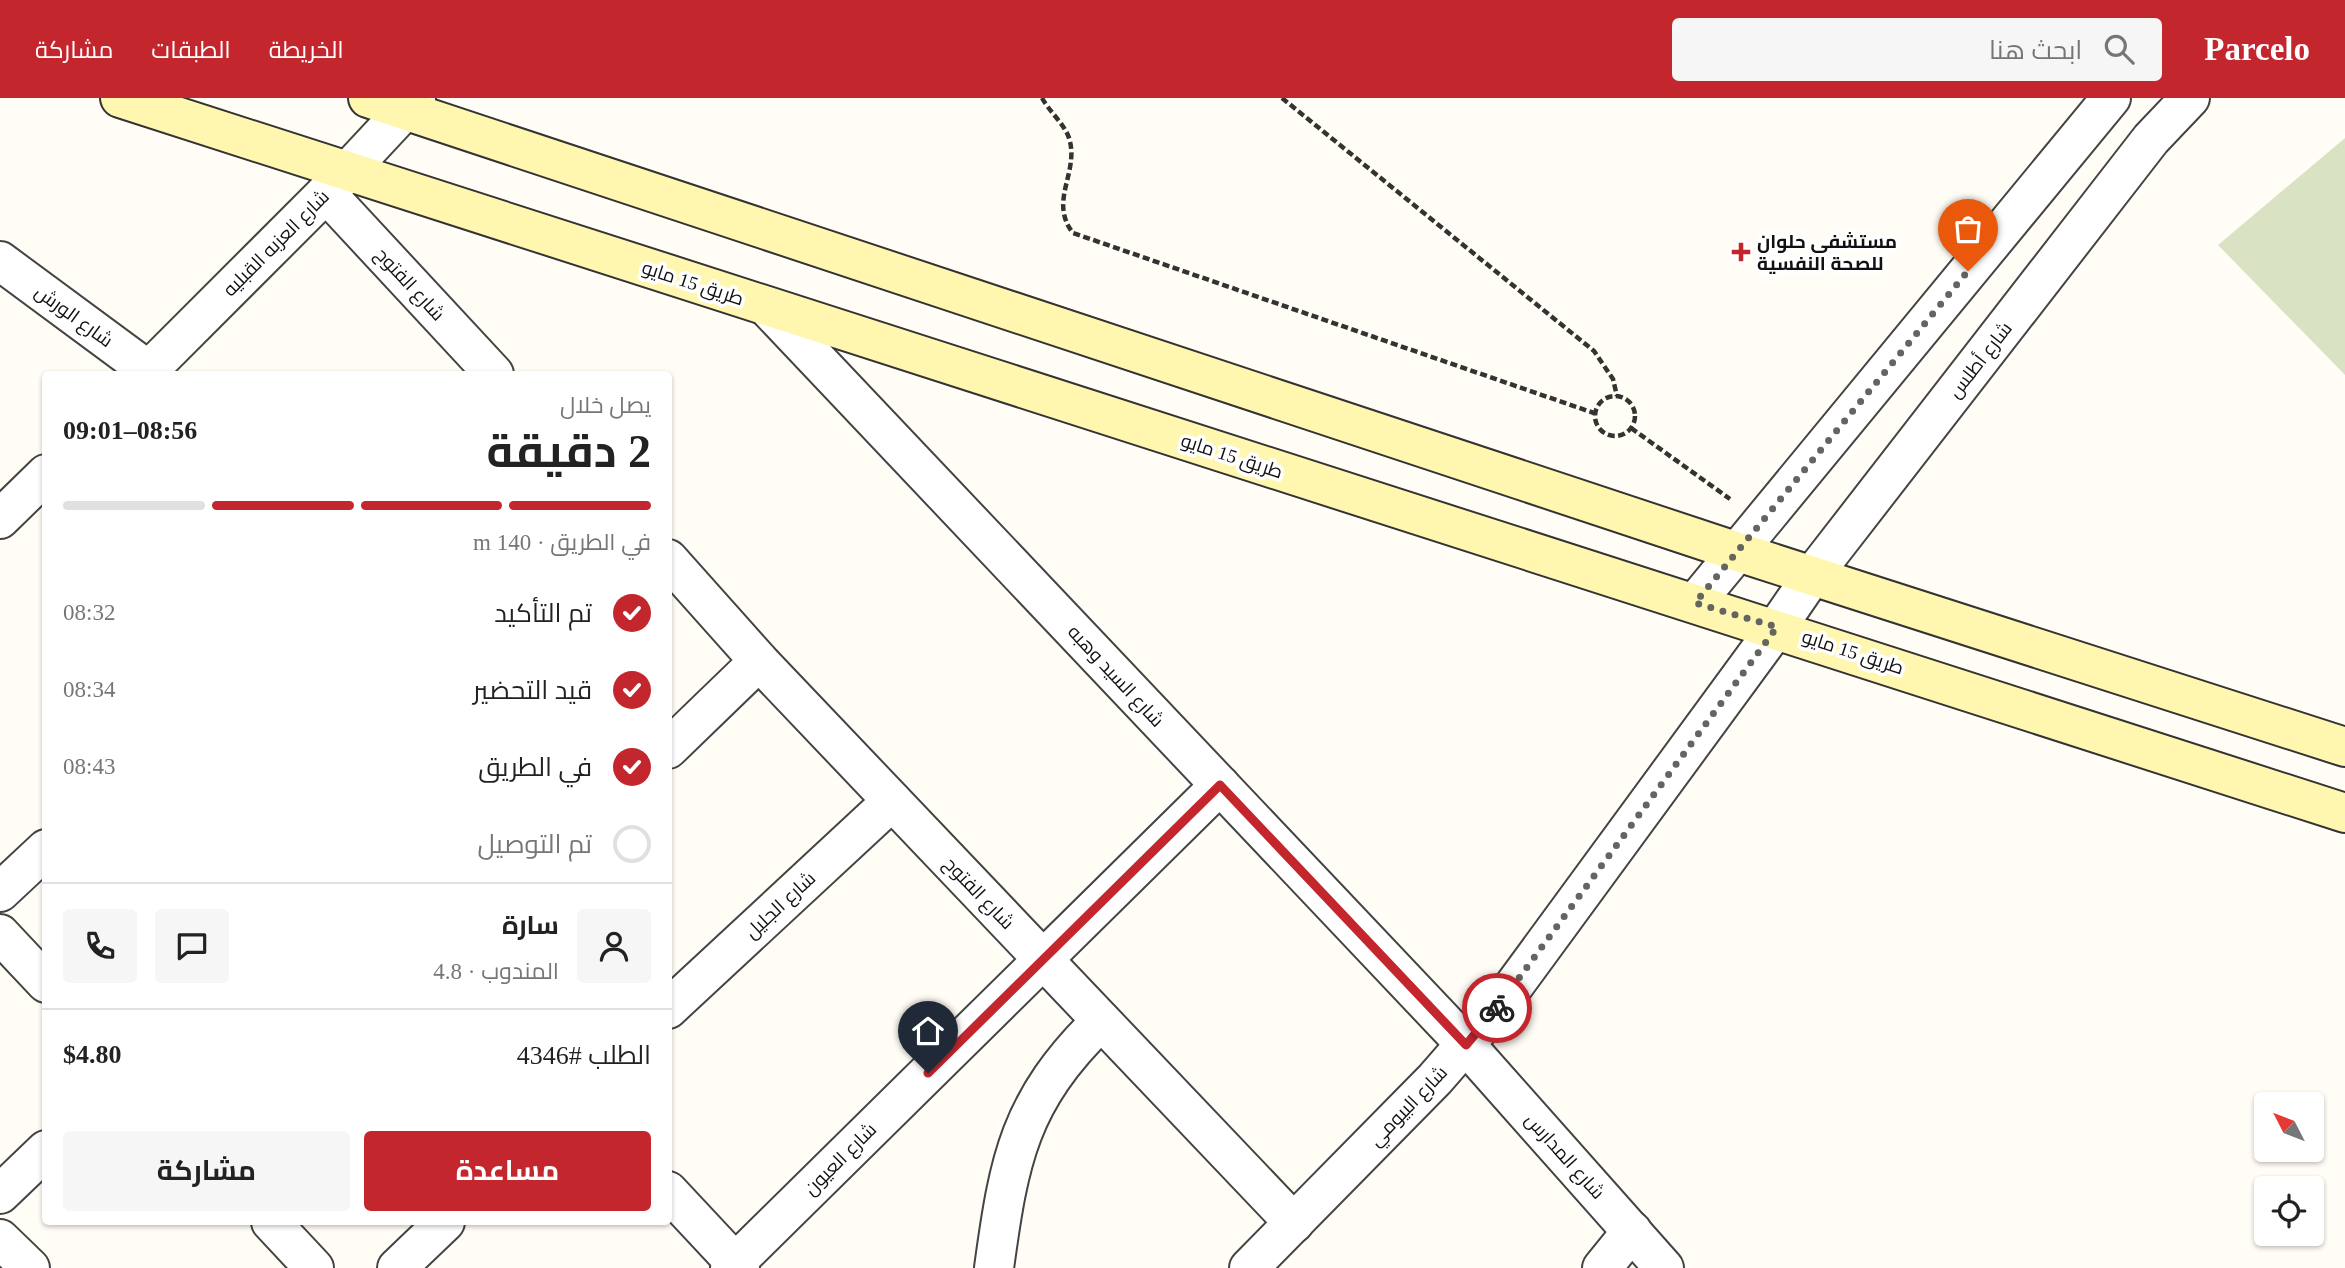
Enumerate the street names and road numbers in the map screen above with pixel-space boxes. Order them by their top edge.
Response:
street label: شارع العزبه القبليه [219,186,335,302]
street label: شارع الفتوح [369,243,449,327]
street label: طريق 15 مايو [639,257,747,311]
street label: شارع الورش [29,281,117,354]
street label: شارع أطلس [1943,317,2018,404]
street label: طريق 15 مايو [1178,430,1286,484]
street label: شارع السيد وهبه [1062,621,1168,733]
street label: طريق 15 مايو [1799,626,1907,680]
street label: شارع الفتوح [937,853,1018,935]
street label: شارع الجليل [741,867,821,945]
street label: شارع البيومي [1365,1062,1454,1153]
street label: شارع المدارس [1519,1109,1609,1205]
street label: شارع العيون [800,1119,882,1201]

